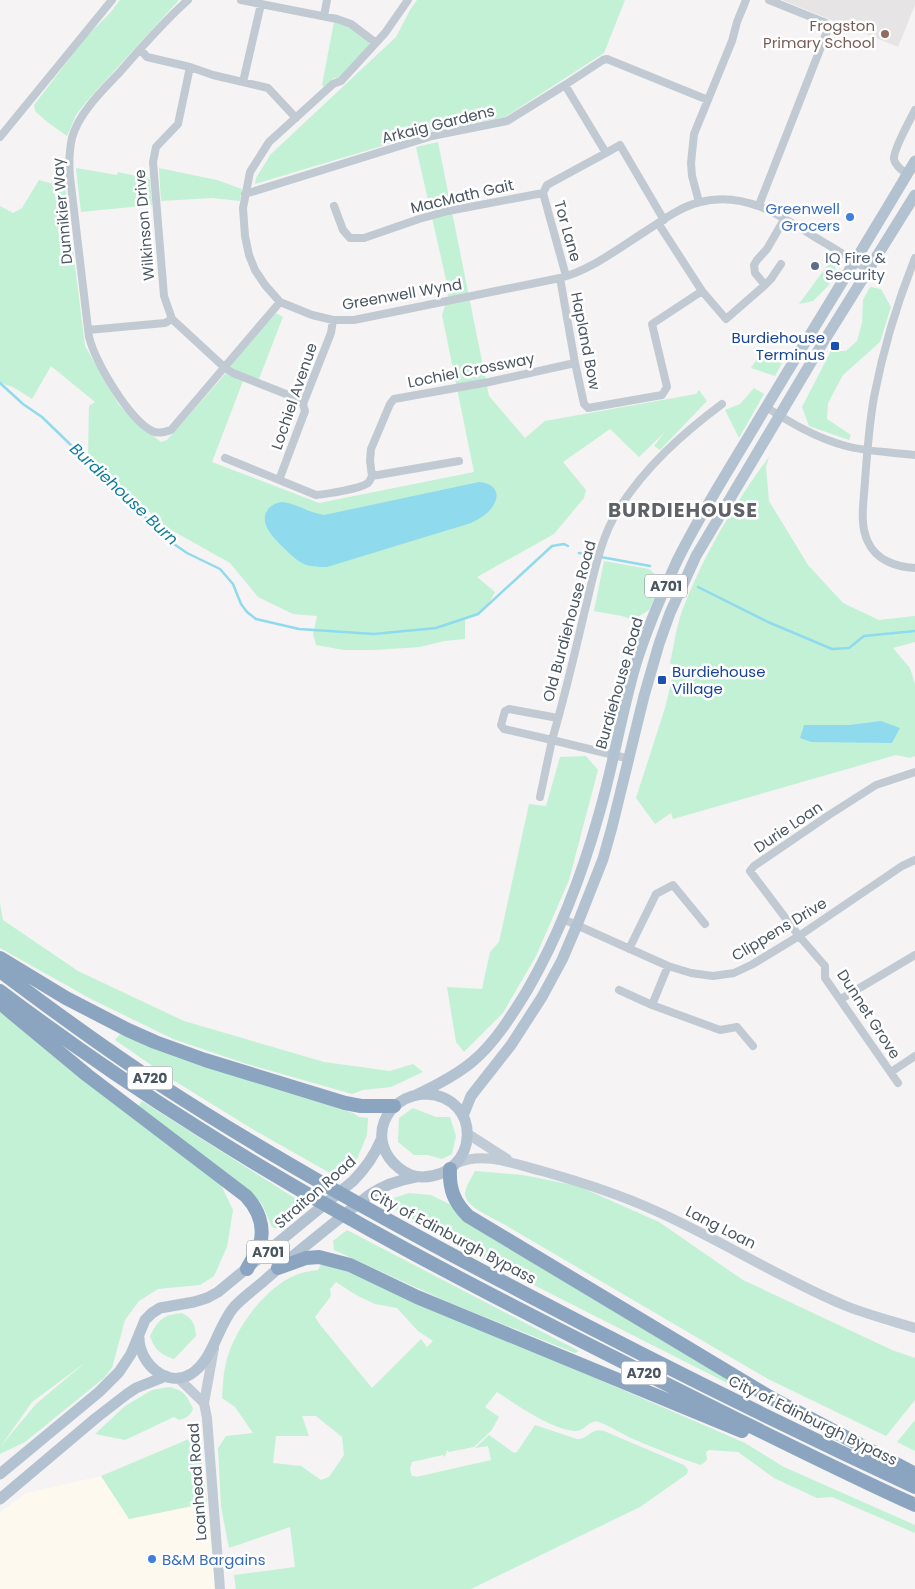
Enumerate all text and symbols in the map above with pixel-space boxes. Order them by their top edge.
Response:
place label: Frogston Primary School [763,15,875,53]
marker: Frogston Primary School [879,28,891,40]
street label: Arkaig Gardens [379,100,497,148]
street label: Dunnikier Way [47,156,77,265]
street label: Wilkinson Drive [129,168,159,282]
street label: MacMath Gait [408,174,516,218]
street label: Tor Lane [549,198,587,264]
place label: Greenwell Grocers [766,198,840,236]
marker: Greenwell Grocers [844,211,856,223]
place label: IQ Fire & Security [825,247,886,285]
marker: IQ Fire & Security [809,260,821,272]
street label: Greenwell Wynd [340,273,464,315]
street label: Hapland Bow [566,290,606,392]
place label: Burdiehouse Terminus [732,327,825,365]
street label: Lochiel Avenue [266,340,322,452]
marker: Burdiehouse Terminus [829,340,841,352]
street label: Lochiel Crossway [406,347,537,393]
water label: Burdiehouse Burn [65,438,183,550]
district label: BURDIEHOUSE [608,496,758,524]
street label: Old Burdiehouse Road [537,538,601,704]
road number: A701 [645,574,687,598]
street label: Burdiehouse Road [590,615,648,751]
place label: Burdiehouse Village [672,661,765,699]
marker: Burdiehouse Village [656,674,668,686]
street label: Durie Loan [750,796,826,858]
street label: Clippens Drive [727,892,831,966]
street label: Dunnet Grove [832,965,906,1063]
road number: A720 [128,1066,172,1090]
street label: Straiton Road [270,1151,360,1233]
street label: City of Edinburgh Bypass [366,1183,540,1289]
street label: Lang Loan [682,1200,760,1254]
road number: A701 [247,1240,289,1264]
road number: A720 [622,1362,666,1385]
street label: City of Edinburgh Bypass [725,1370,901,1470]
street label: Loanhead Road [182,1422,212,1542]
place label: B&M Bargains [162,1549,266,1570]
marker: B&M Bargains [146,1553,158,1565]

